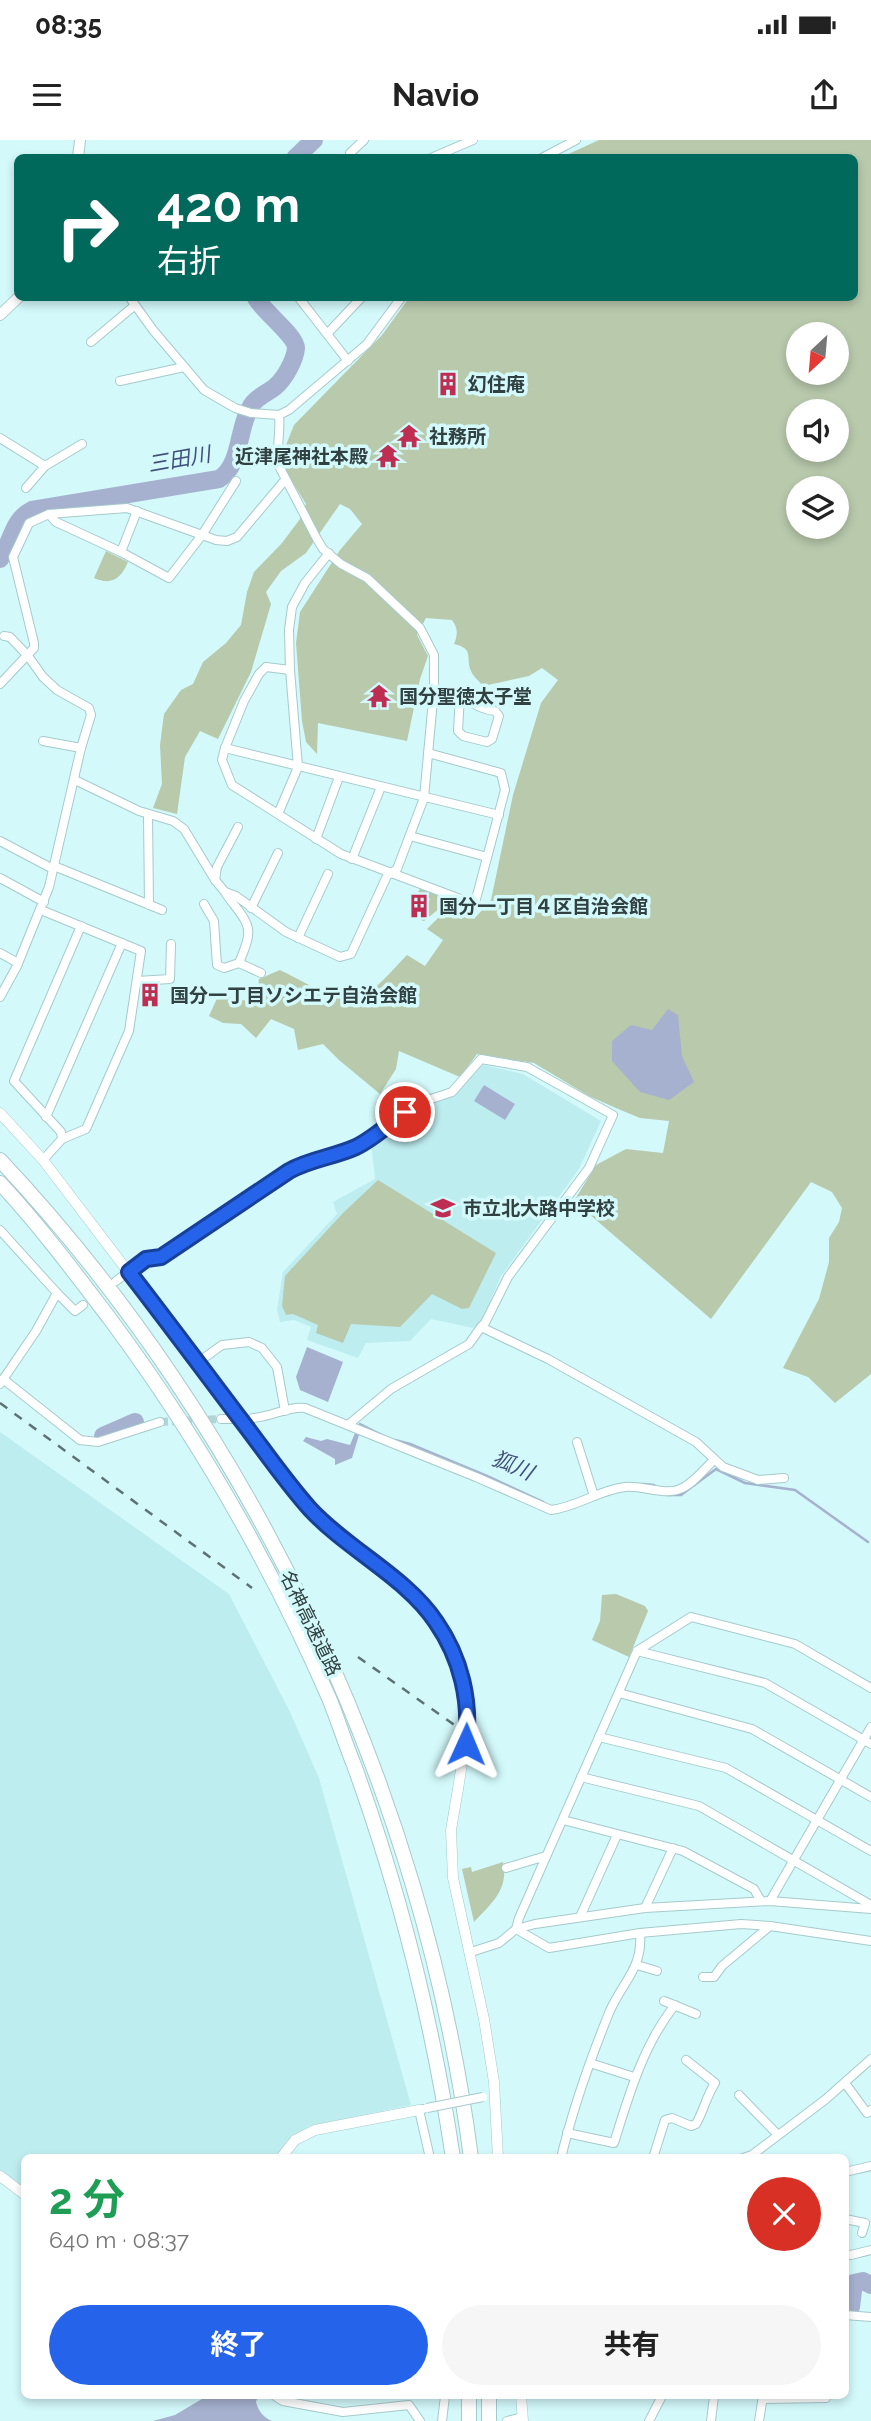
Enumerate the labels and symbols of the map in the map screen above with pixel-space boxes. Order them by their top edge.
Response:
north arrow [786,322,849,385]
building icon: 幻住庵 [434,370,462,398]
place label: 幻住庵 [468,373,525,395]
temple icon: 社務所 [395,422,423,450]
place label: 社務所 [429,425,486,447]
water label: 三田川 [146,441,214,477]
temple icon: 近津尾神社本殿 [374,442,402,470]
place label: 近津尾神社本殿 [235,445,368,467]
temple icon: 国分聖徳太子堂 [365,682,393,710]
place label: 国分聖徳太子堂 [399,685,532,707]
building icon: 国分一丁目４区自治会館 [405,892,433,920]
place label: 国分一丁目４区自治会館 [439,895,648,917]
building icon: 国分一丁目ソシエテ自治会館 [136,981,164,1009]
place label: 国分一丁目ソシエテ自治会館 [170,984,417,1006]
pin [375,1082,435,1142]
school or university icon: 市立北大路中学校 [429,1194,457,1222]
place label: 市立北大路中学校 [463,1197,615,1219]
water label: 狐川 [489,1445,539,1485]
street label: 名神高速道路 [276,1567,346,1679]
position arrow [429,1707,503,1781]

